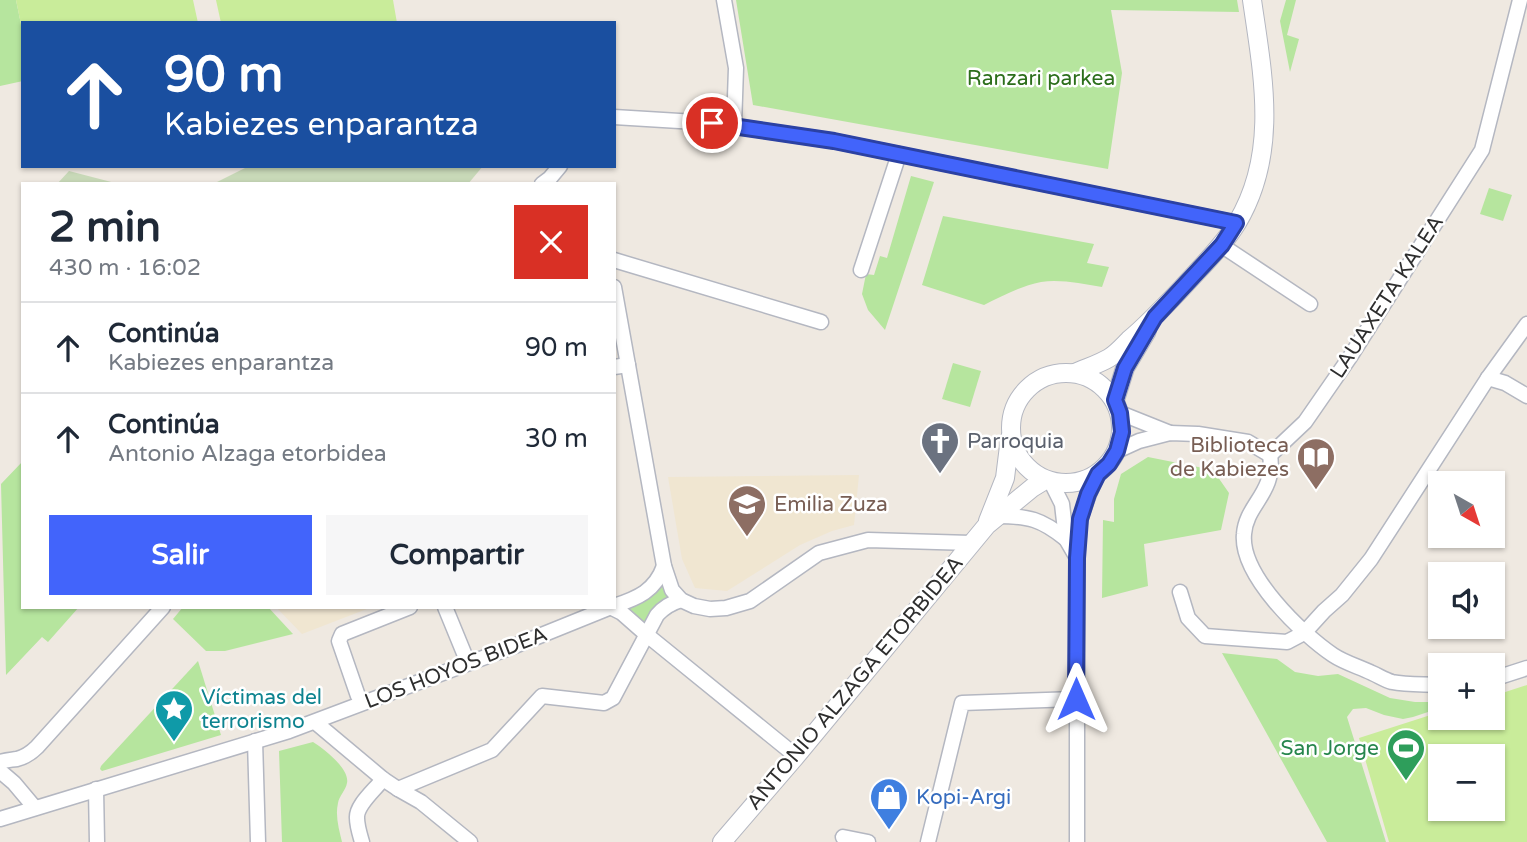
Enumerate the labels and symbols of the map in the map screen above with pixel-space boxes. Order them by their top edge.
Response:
park label: Ranzari parkea [967,66,1115,91]
pin [682,93,742,153]
street label: LAUAXETA KALEA [1325,211,1449,383]
church icon: Parroquia [919,420,961,475]
place label: Parroquia [967,429,1064,454]
place label: Biblioteca de Kabiezes [1170,433,1289,482]
library icon: Biblioteca de Kabiezes [1295,436,1337,491]
north arrow [1428,471,1505,548]
school or university icon: Emilia Zuza [726,483,768,538]
place label: Emilia Zuza [774,492,888,517]
street label: ANTONIO ALZAGA ETORBIDEA [741,551,969,815]
street label: LOS HOYOS BIDEA [361,622,551,714]
position arrow [1039,662,1113,736]
place label: Víctimas del terrorismo [201,685,322,734]
place icon: Víctimas del terrorismo [153,688,195,743]
sports icon: San Jorge [1385,727,1427,782]
place label: San Jorge [1281,736,1379,761]
shop icon: Kopi-Argi [868,776,910,831]
place label: Kopi-Argi [916,785,1011,810]

